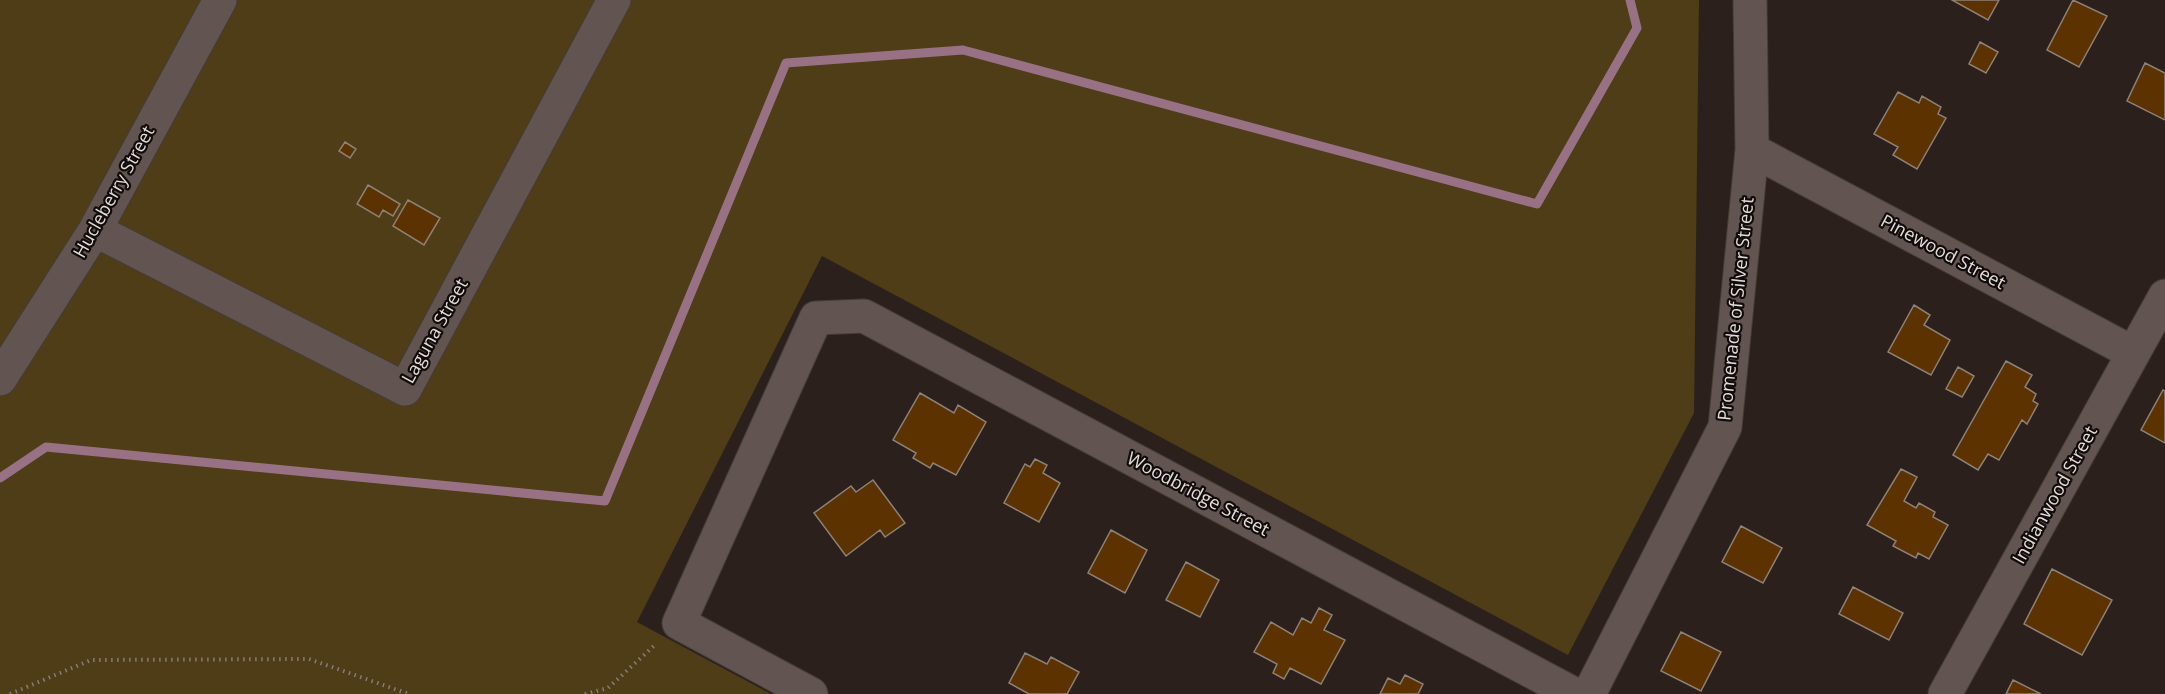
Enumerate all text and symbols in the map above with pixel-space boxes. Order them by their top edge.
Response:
street label: Hucleberry Street [67,121,159,262]
street label: Promenade of Silver Street [1711,196,1759,422]
street label: Pinewood Street [1877,208,2010,294]
street label: Laguna Street [395,274,473,387]
street label: Indianwood Street [2006,421,2102,568]
street label: Woodbridge Street [1123,445,1274,541]

